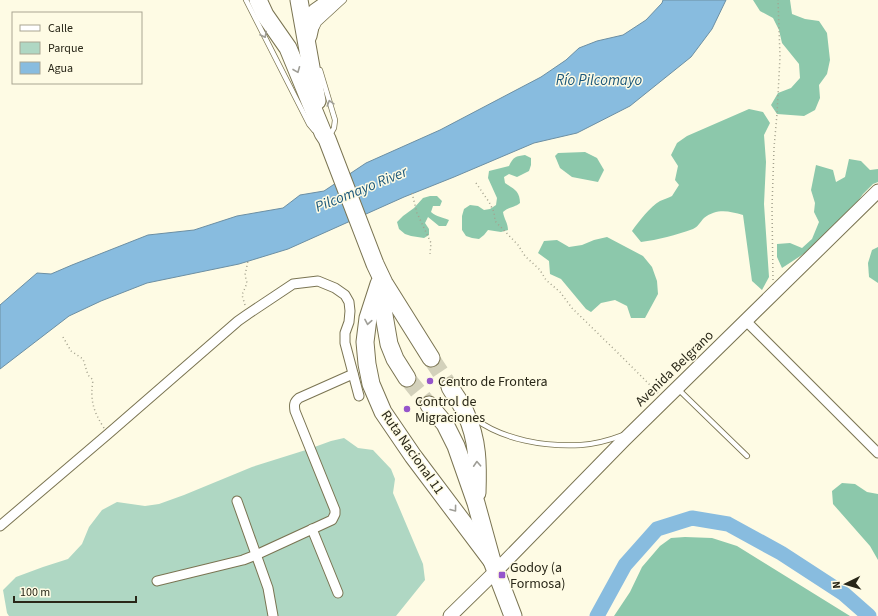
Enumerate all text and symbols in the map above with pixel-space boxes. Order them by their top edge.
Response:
legend [12,12,142,84]
text: Calle [48,20,73,37]
one-way arrow [259,30,267,38]
text: Parque [48,40,84,57]
text: Agua [48,60,73,77]
one-way arrow [292,66,300,74]
water label: Río Pilcomayo [556,70,643,91]
one-way arrow [326,100,335,107]
water label: Pilcomayo River [312,161,411,218]
one-way arrow [364,318,373,325]
street label: Avenida Belgrano [631,326,718,411]
place label: Centro de Frontera [438,372,548,392]
marker: Centro de Frontera [425,376,435,386]
place label: Control de Migraciones [415,392,485,428]
marker: Control de Migraciones [402,404,412,414]
street label: Ruta Nacional 11 [376,407,449,499]
one-way arrow [473,461,481,467]
one-way arrow [449,505,456,512]
place label: Godoy (a Formosa) [510,558,566,594]
north arrow [826,564,866,604]
marker: Godoy (a Formosa) [497,570,507,580]
scale bar [14,578,136,604]
text: N [829,581,844,589]
text: 100 m [20,584,50,601]

